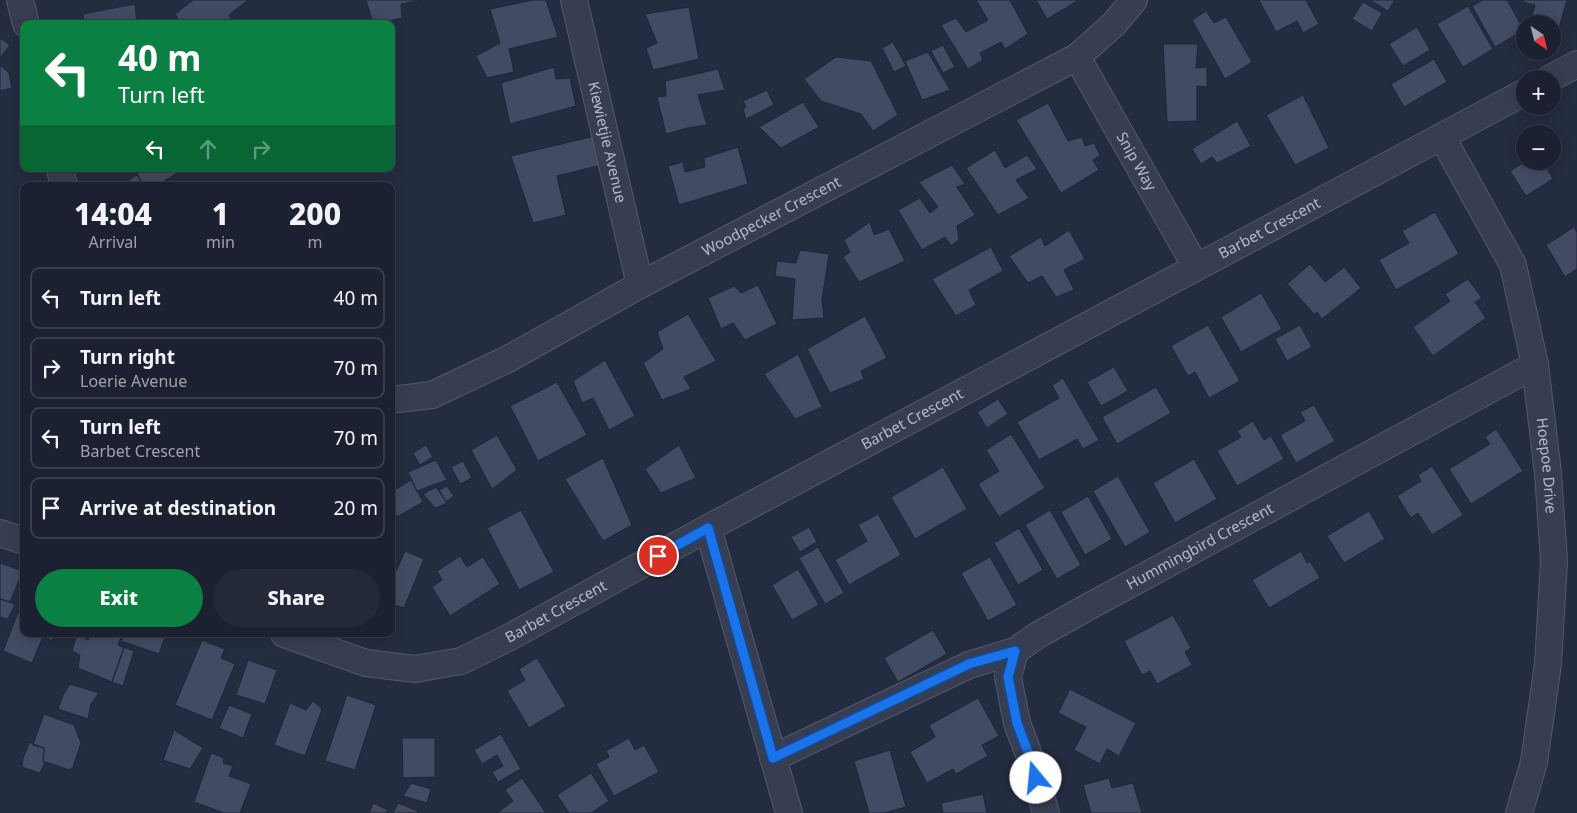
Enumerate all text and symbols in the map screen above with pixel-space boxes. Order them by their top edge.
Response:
north arrow [1516,15,1561,60]
map controls [1516,15,1561,170]
text: 40 m [118,34,201,81]
icon: left [35,40,100,105]
button: + [1516,70,1561,115]
text: Turn left [118,79,205,109]
street label: Kiewietjie Avenue [584,79,632,205]
button: − [1516,125,1561,170]
street label: Snip Way [1112,128,1162,194]
icon: left [141,135,169,163]
icon: ahead [194,135,222,163]
icon: right [247,135,275,163]
street label: Woodpecker Crescent [698,171,844,260]
street label: Barbet Crescent [1214,192,1324,263]
text: 14:04 [74,193,152,234]
text: 1 [212,193,229,234]
text: 200 [289,193,341,234]
text: Arrival [89,231,137,253]
text: min [206,231,235,253]
text: m [307,231,322,253]
icon: left [37,284,65,312]
text: Turn left [80,285,161,311]
text: 40 m [334,285,378,311]
text: Turn right [80,344,175,370]
icon: right [37,354,65,382]
text: 70 m [334,355,378,381]
text: Loerie Avenue [80,370,187,392]
street label: Barbet Crescent [857,383,967,454]
text: Turn left [80,414,161,440]
street label: Hoepoe Drive [1532,416,1562,514]
icon: left [37,424,65,452]
text: 70 m [334,425,378,451]
text: Barbet Crescent [80,440,200,462]
icon: arrive [37,494,65,522]
text: Arrive at destination [80,495,276,521]
text: 20 m [334,495,378,521]
street label: Hummingbird Crescent [1122,497,1277,593]
pin [637,535,679,577]
icon: arrive [644,542,672,570]
button: Exit [35,569,203,627]
button: Share [213,569,380,627]
street label: Barbet Crescent [501,575,610,647]
position arrow [1009,751,1061,803]

